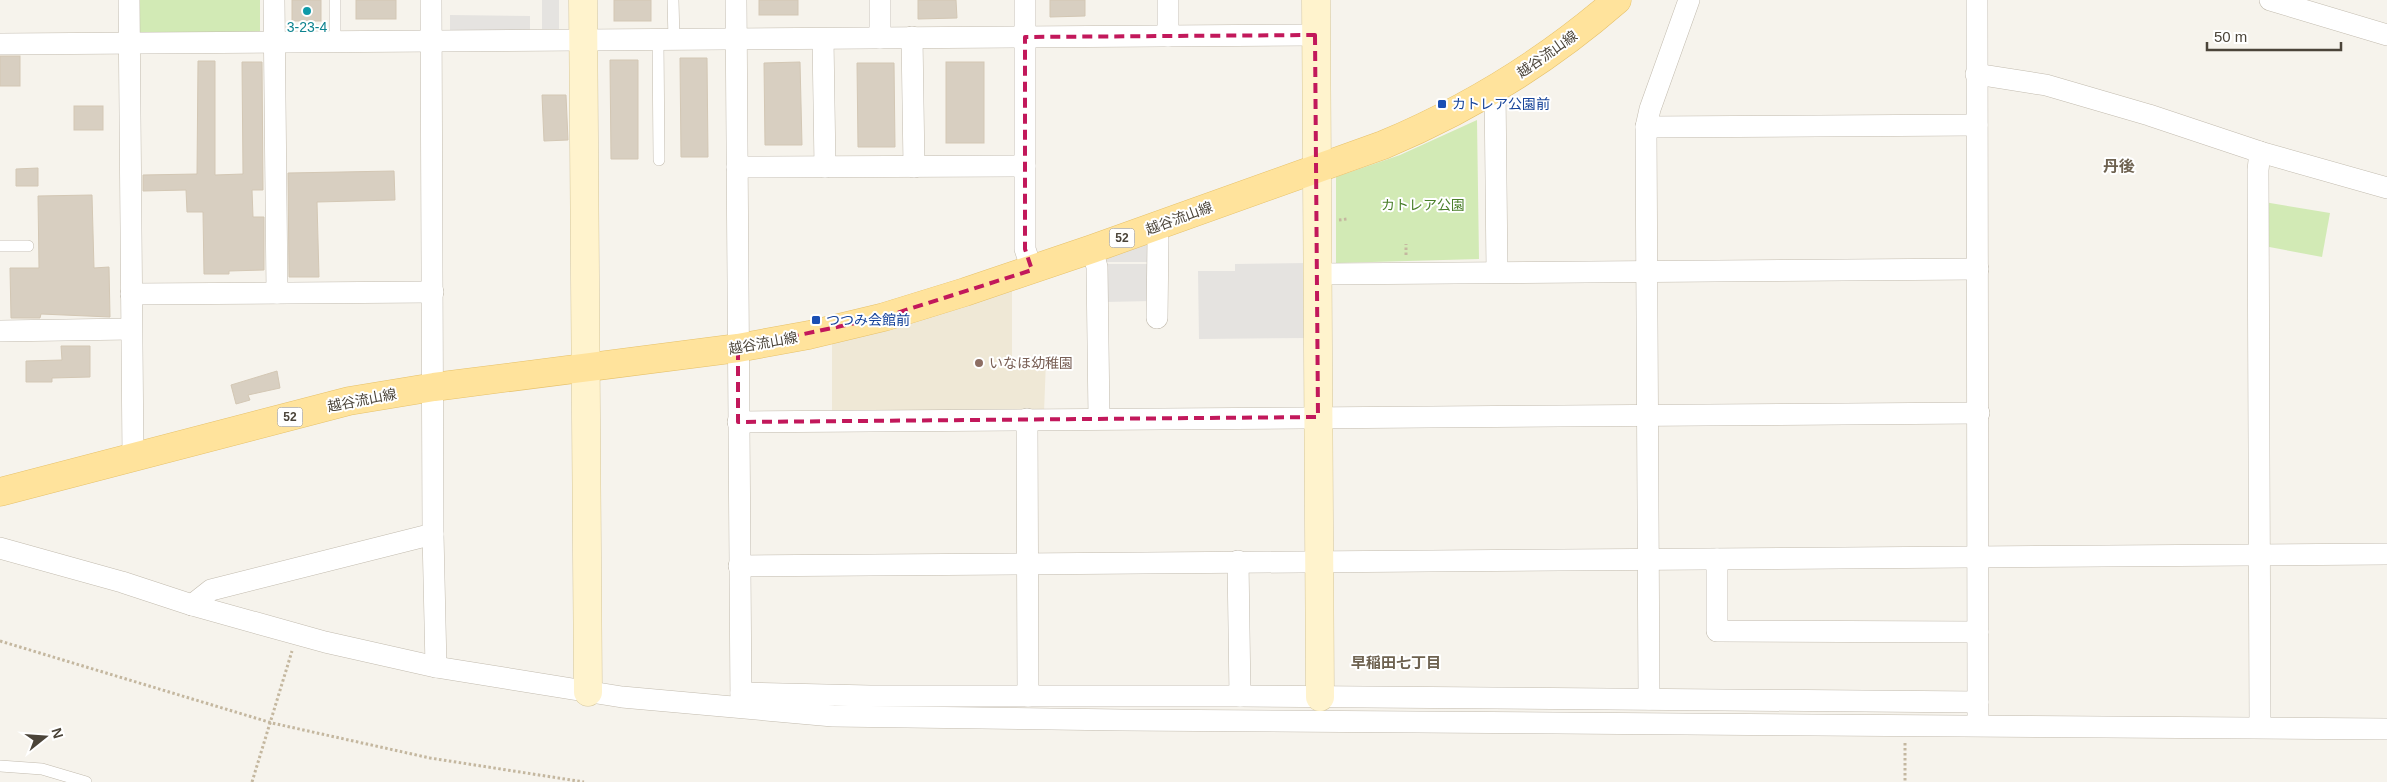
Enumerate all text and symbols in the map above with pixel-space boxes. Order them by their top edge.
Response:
marker: 3-23-4 [301,5,313,17]
place label: 3-23-4 [287,19,327,35]
scale bar [2207,20,2341,52]
street label: 越谷流山線 [1514,27,1580,81]
text: 50 m [2214,28,2247,45]
place label: カトレア公園前 [1452,96,1550,112]
marker: カトレア公園前 [1436,98,1448,110]
district label: 丹後 [2103,158,2135,175]
park label: カトレア公園 [1381,197,1465,213]
street label: 越谷流山線 [1143,199,1215,237]
road number: 52 [1110,228,1134,248]
place label: つつみ会館前 [826,312,910,328]
marker: つつみ会館前 [810,314,822,326]
street label: 越谷流山線 [727,329,799,357]
place label: いなほ幼稚園 [989,355,1073,371]
marker: いなほ幼稚園 [973,357,985,369]
street label: 越谷流山線 [326,385,398,415]
road number: 52 [278,408,302,427]
district label: 早稲田七丁目 [1351,654,1441,671]
north arrow [20,712,70,762]
text: N [48,726,67,740]

